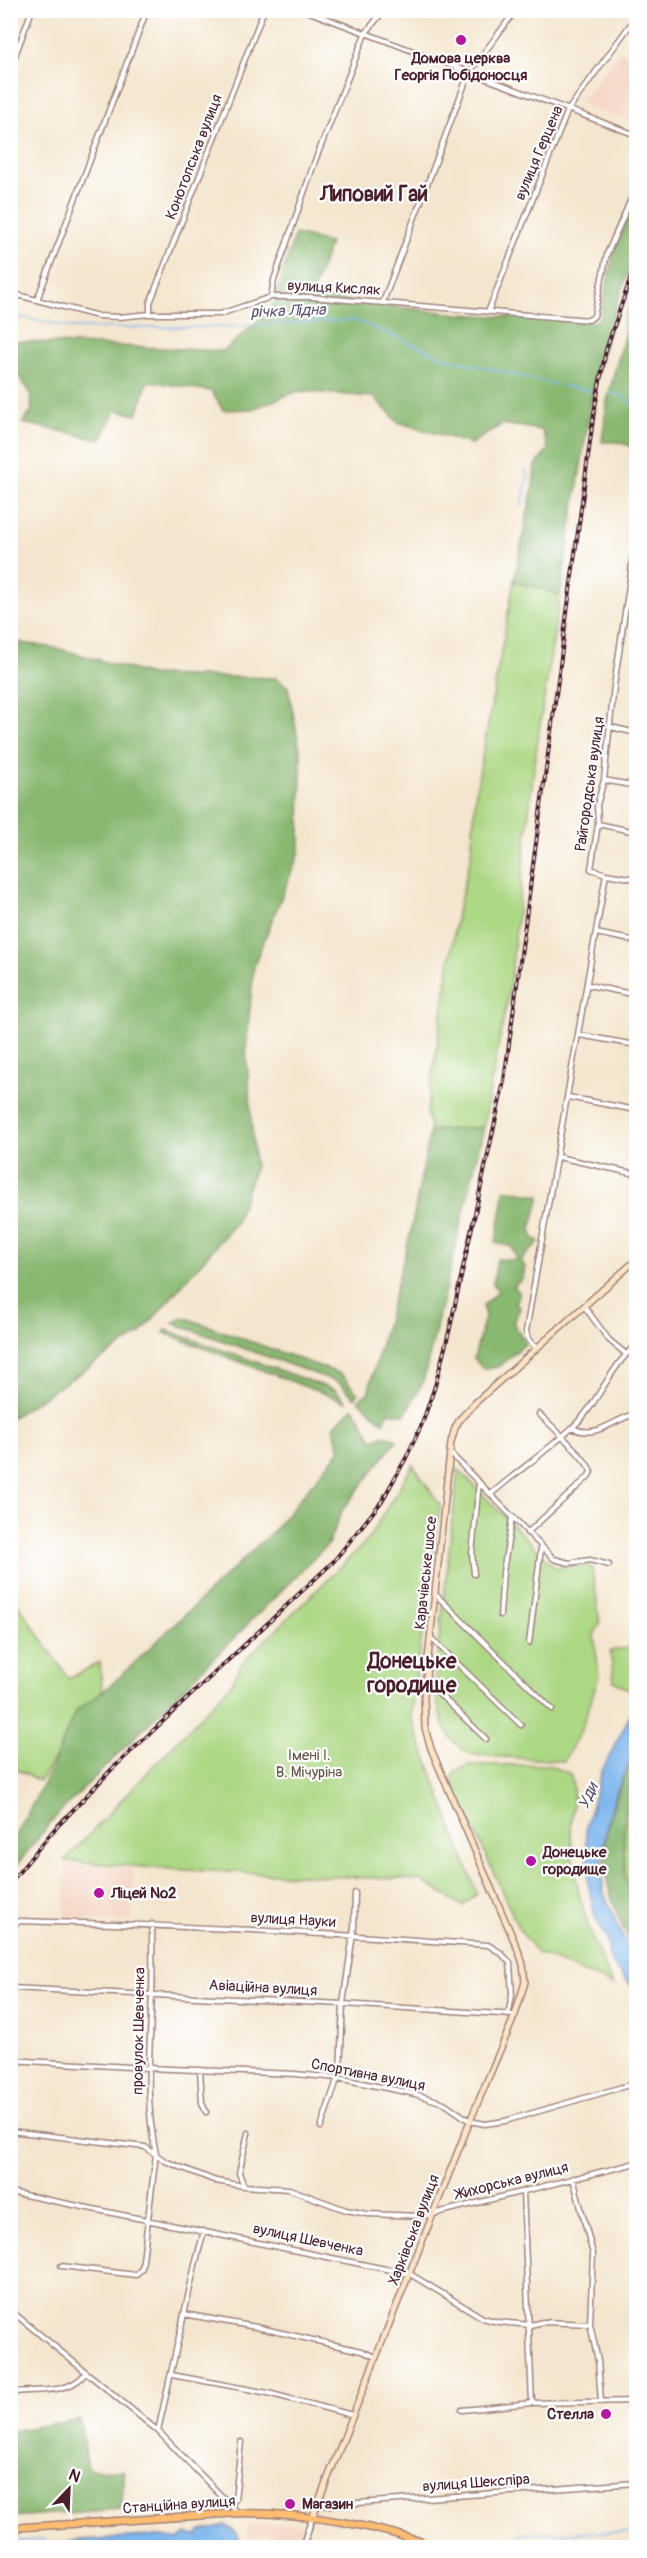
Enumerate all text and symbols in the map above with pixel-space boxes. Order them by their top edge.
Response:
marker: Домова церква Георгія Побідоносця [454,33,468,47]
place label: Домова церква Георгія Побідоносця [395,49,527,85]
street label: Конотопська вулиця [161,92,227,222]
street label: вулиця Герцена [511,103,567,203]
district label: Липовий Гай [319,181,428,208]
street label: вулиця Кисляк [287,276,382,300]
water label: річка Лідна [250,300,327,322]
street label: Райгородська вулиця [571,715,609,853]
street label: Карачівське шосе [411,1515,441,1631]
district label: Донецьке городище [366,1648,457,1699]
park label: Імені І. В. Мічуріна [276,1746,342,1782]
water label: Уди [574,1778,603,1812]
place label: Донецьке городище [542,1843,607,1879]
marker: Донецьке городище [524,1854,538,1868]
place label: Ліцей №2 [110,1884,177,1903]
marker: Ліцей №2 [92,1886,106,1900]
street label: вулиця Науки [250,1908,336,1932]
street label: провулок Шевченка [128,1967,150,2095]
street label: Авіаційна вулиця [208,1976,318,2000]
street label: Спортивна вулиця [309,2055,427,2095]
street label: Жихорська вулиця [452,2158,570,2205]
street label: Харківська вулиця [384,2172,444,2288]
street label: вулиця Шевченка [251,2219,365,2261]
place label: Стелла [547,2405,594,2424]
marker: Стелла [599,2407,613,2421]
north arrow [39,2459,99,2519]
text: N [66,2465,84,2488]
street label: вулиця Шекспіра [422,2470,530,2496]
street label: Станційна вулиця [122,2492,236,2518]
place label: Магазин [302,2495,354,2514]
marker: Магазин [283,2497,297,2511]

